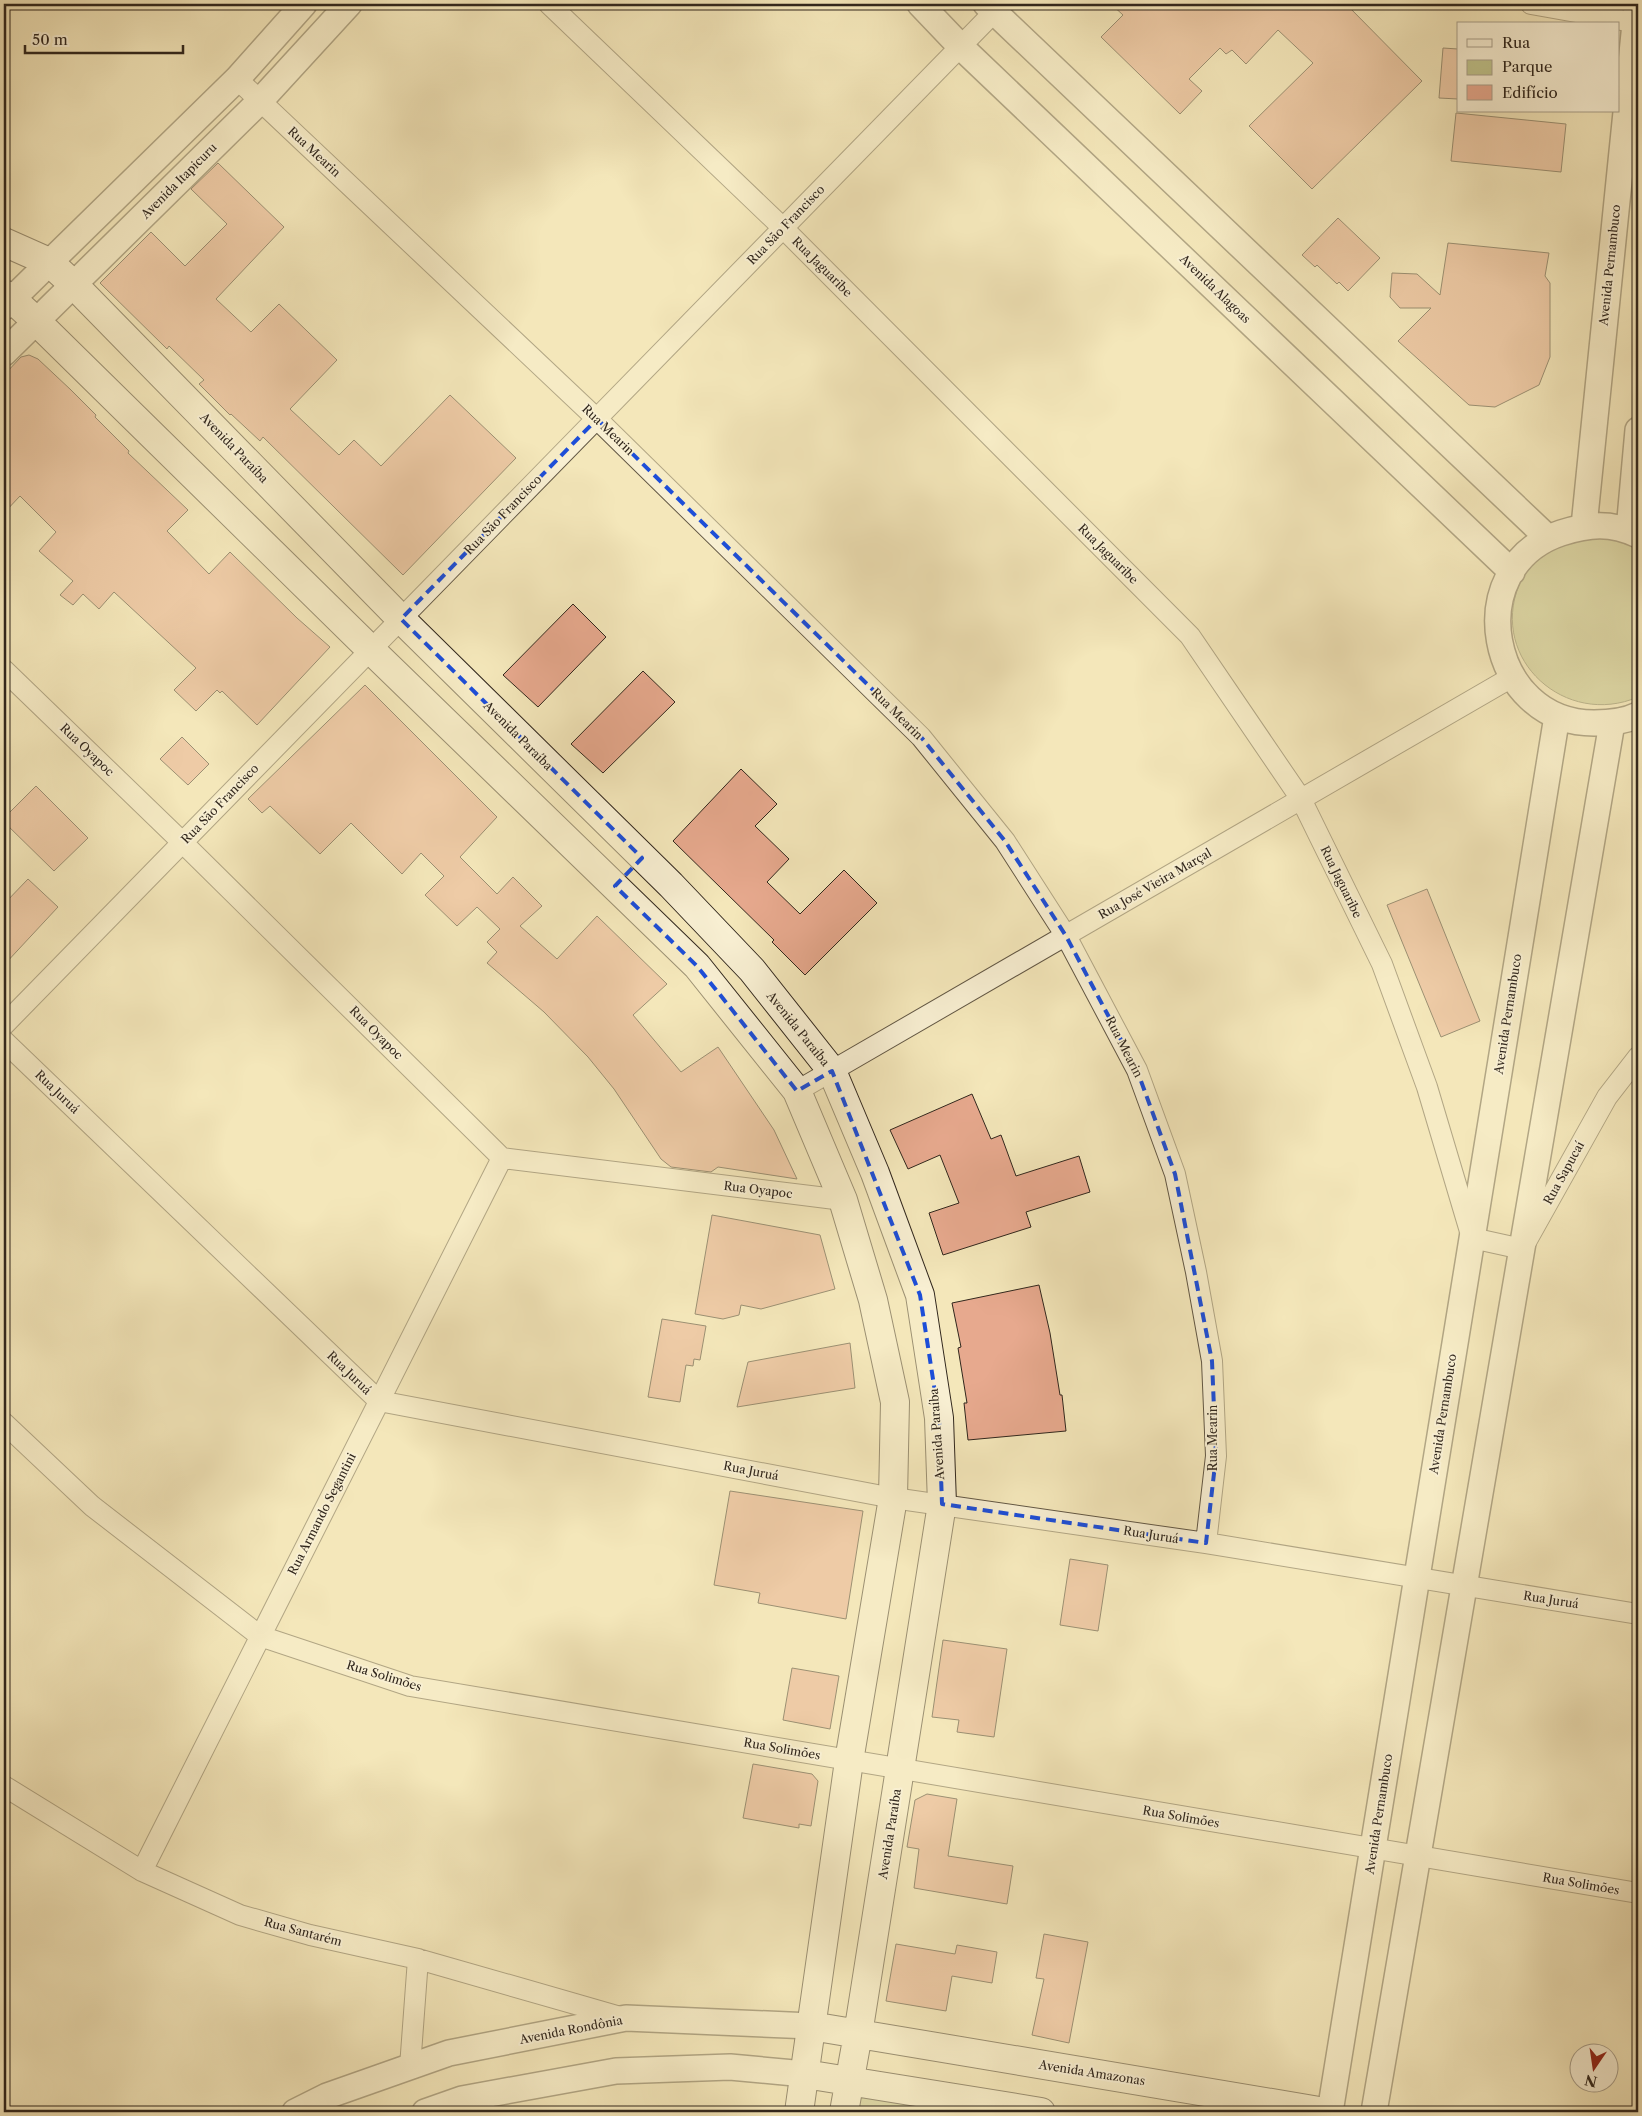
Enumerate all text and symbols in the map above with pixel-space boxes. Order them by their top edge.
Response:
scale bar [25,22,182,54]
legend [1457,22,1620,112]
text: 50 m [32,30,68,49]
text: Rua [1502,33,1530,52]
text: Parque [1502,57,1552,76]
text: Edifício [1502,83,1558,102]
street label: Rua Mearin [285,123,344,180]
street label: Avenida Itapicuru [137,139,220,222]
street label: Rua São Francisco [744,182,828,268]
street label: Avenida Pernambuco [1596,204,1623,327]
street label: Rua Jaguaribe [789,234,856,300]
street label: Avenida Alagoas [1176,250,1254,326]
street label: Rua Mearin [579,401,638,459]
street label: Avenida Paraíba [196,409,272,486]
street label: Rua São Francisco [461,472,545,558]
street label: Rua Jaguaribe [1075,521,1142,587]
street label: Rua Mearin [868,685,927,743]
street label: Avenida Paraíba [480,697,556,774]
street label: Rua Oyapoc [57,720,117,779]
street label: Rua São Francisco [178,761,262,847]
street label: Rua Jaguaribe [1317,843,1366,921]
street label: Rua José Vieira Marçal [1095,845,1214,922]
street label: Avenida Pernambuco [1490,953,1524,1076]
street label: Avenida Paraíba [763,988,833,1069]
street label: Rua Oyapoc [347,1003,406,1062]
street label: Rua Mearin [1103,1014,1146,1080]
street label: Rua Juruá [32,1067,83,1117]
street label: Rua Sapucaí [1540,1138,1587,1207]
street label: Rua Oyapoc [723,1178,793,1201]
street label: Rua Juruá [324,1348,375,1398]
street label: Avenida Pernambuco [1425,1353,1459,1476]
street label: Avenida Paraíba [926,1387,947,1481]
street label: Rua Mearin [1205,1404,1220,1471]
street label: Rua Armando Segantini [284,1450,359,1577]
street label: Rua Juruá [722,1458,781,1483]
street label: Rua Juruá [1122,1523,1180,1546]
street label: Rua Juruá [1522,1588,1580,1611]
street label: Rua Solimões [345,1657,424,1694]
street label: Rua Solimões [742,1734,822,1763]
street label: Avenida Pernambuco [1361,1753,1395,1876]
street label: Avenida Paraíba [875,1787,904,1881]
street label: Rua Solimões [1141,1802,1221,1831]
street label: Rua Solimões [1541,1869,1621,1898]
street label: Rua Santarém [263,1914,344,1949]
street label: Avenida Rondônia [517,2012,624,2047]
north arrow [1570,2044,1620,2094]
street label: Avenida Amazonas [1037,2057,1146,2088]
text: N [1583,2071,1599,2091]

